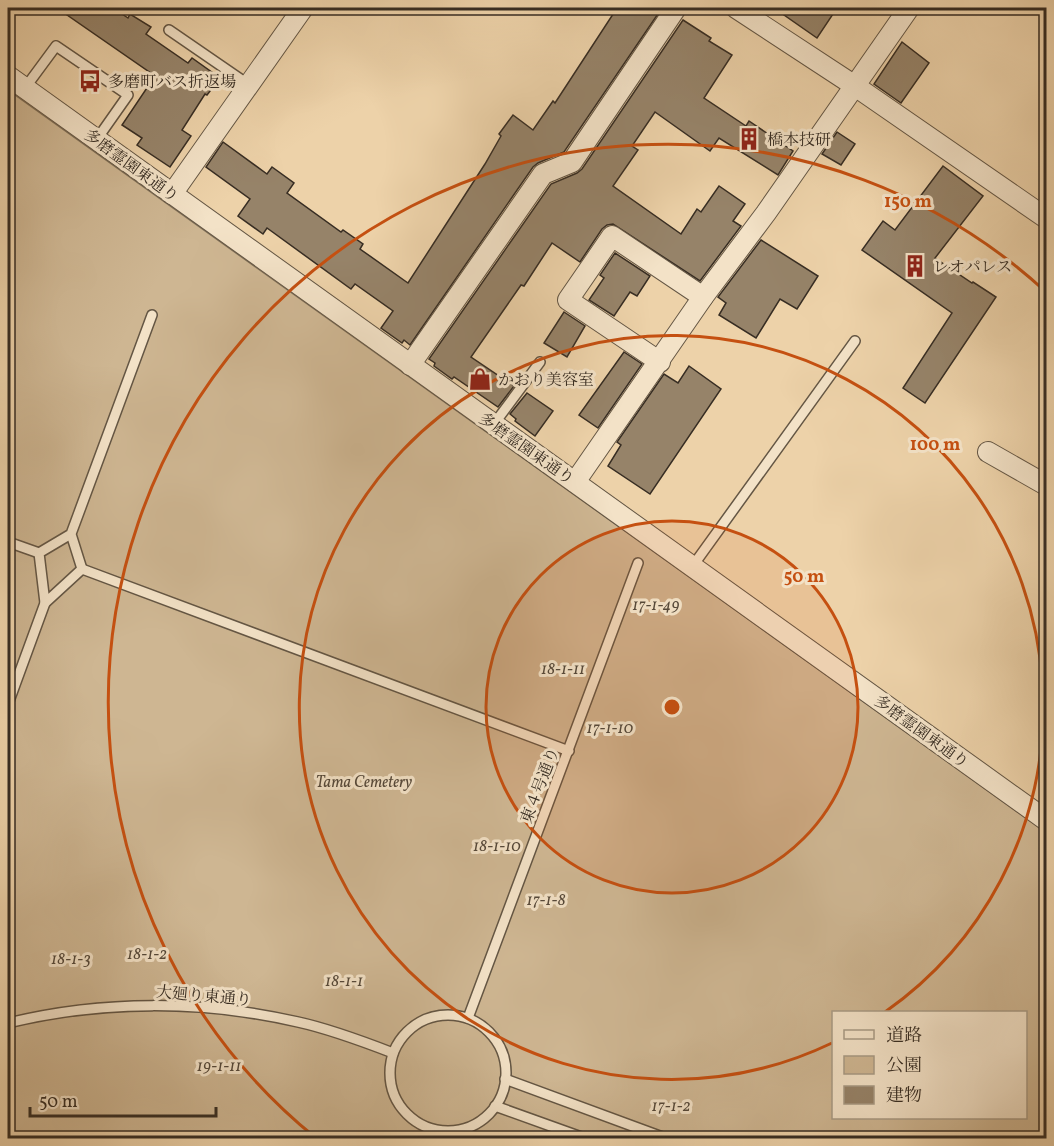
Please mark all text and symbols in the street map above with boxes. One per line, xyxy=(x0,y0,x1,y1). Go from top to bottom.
bus stop icon: 多磨町バス折返場 xyxy=(77,68,103,94)
place label: 多磨町バス折返場 xyxy=(108,72,236,94)
street label: 多磨霊園東通り xyxy=(79,125,183,208)
building icon: 橋本技研 xyxy=(736,126,762,152)
place label: 橋本技研 xyxy=(767,130,831,152)
text: 150 m xyxy=(884,190,932,215)
building icon: レオパレス xyxy=(902,253,928,279)
place label: レオパレス xyxy=(933,257,1012,279)
shop icon: かおり美容室 xyxy=(467,366,493,392)
place label: かおり美容室 xyxy=(498,370,594,392)
street label: 多磨霊園東通り xyxy=(474,409,578,491)
text: 100 m xyxy=(910,433,960,458)
text: 50 m xyxy=(784,565,824,590)
park label: 17-1-49 xyxy=(632,595,680,617)
park label: 18-1-11 xyxy=(541,659,585,681)
street label: 多磨霊園東通り xyxy=(869,691,973,774)
centre of rings xyxy=(662,697,682,717)
park label: 17-1-10 xyxy=(586,718,634,740)
street label: 東４号通り xyxy=(516,744,565,827)
park label: Tama Cemetery xyxy=(316,772,412,794)
park label: 18-1-10 xyxy=(473,836,521,858)
park label: 17-1-8 xyxy=(526,890,566,912)
park label: 18-1-2 xyxy=(127,944,167,966)
park label: 18-1-3 xyxy=(51,949,91,971)
park label: 18-1-1 xyxy=(325,971,363,993)
street label: 大廻り東通り xyxy=(155,982,253,1012)
legend xyxy=(832,1011,1027,1119)
text: 道路 xyxy=(886,1024,922,1049)
text: 公園 xyxy=(886,1054,922,1079)
park label: 19-1-11 xyxy=(197,1056,241,1078)
scale bar xyxy=(30,1080,216,1118)
text: 建物 xyxy=(886,1084,922,1109)
text: 50 m xyxy=(39,1090,78,1115)
park label: 17-1-2 xyxy=(652,1096,691,1118)

